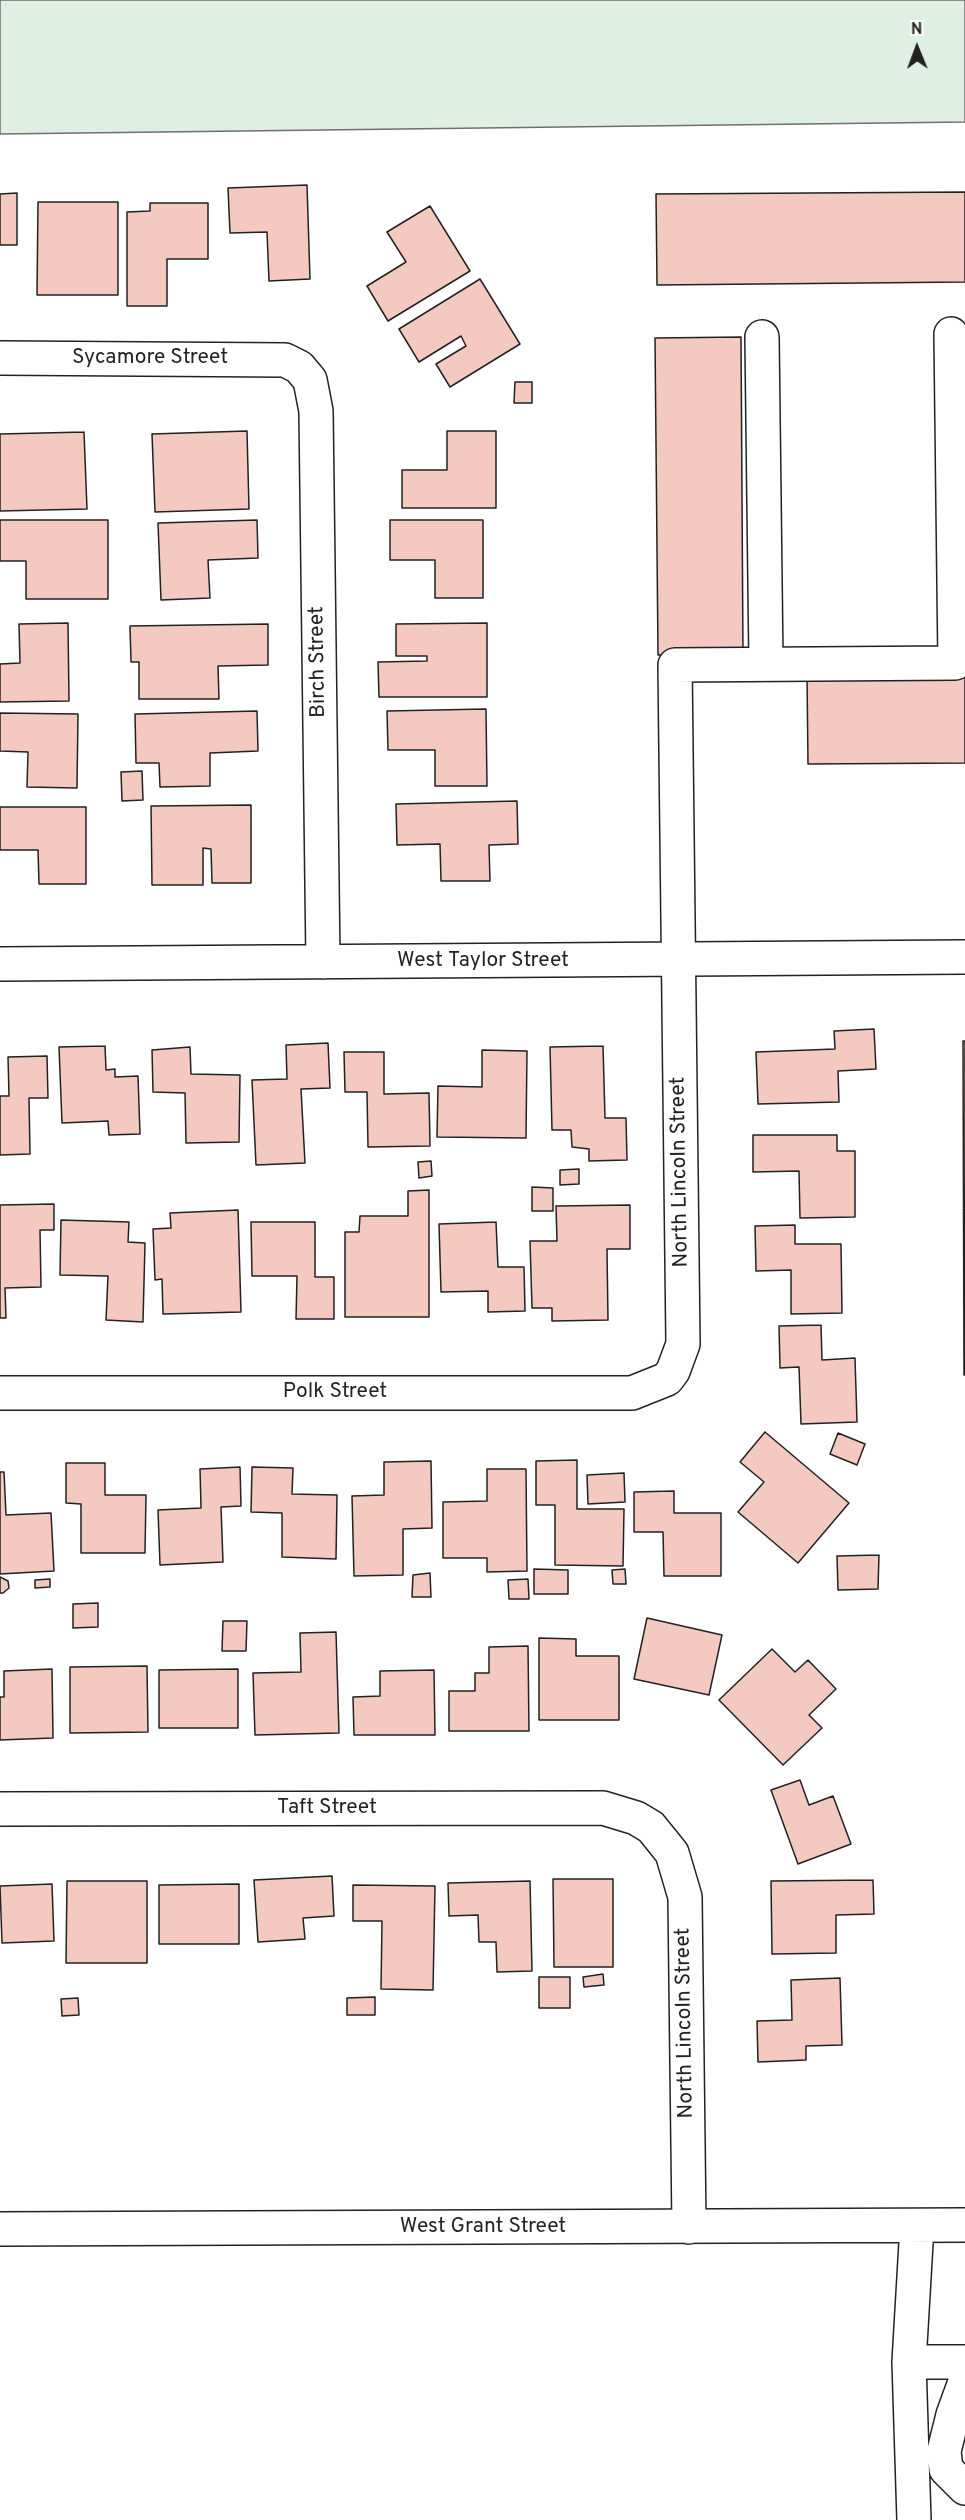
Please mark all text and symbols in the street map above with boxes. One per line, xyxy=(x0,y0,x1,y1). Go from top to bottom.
north arrow xyxy=(887,18,947,78)
text: N xyxy=(911,20,923,40)
street label: Sycamore Street xyxy=(72,346,228,372)
street label: Birch Street xyxy=(305,606,333,718)
street label: West Taylor Street xyxy=(397,949,569,975)
street label: North Lincoln Street xyxy=(667,1076,695,1268)
street label: Polk Street xyxy=(283,1380,387,1406)
street label: Taft Street xyxy=(277,1796,377,1822)
street label: North Lincoln Street xyxy=(672,1927,700,2119)
street label: West Grant Street xyxy=(400,2215,566,2241)

